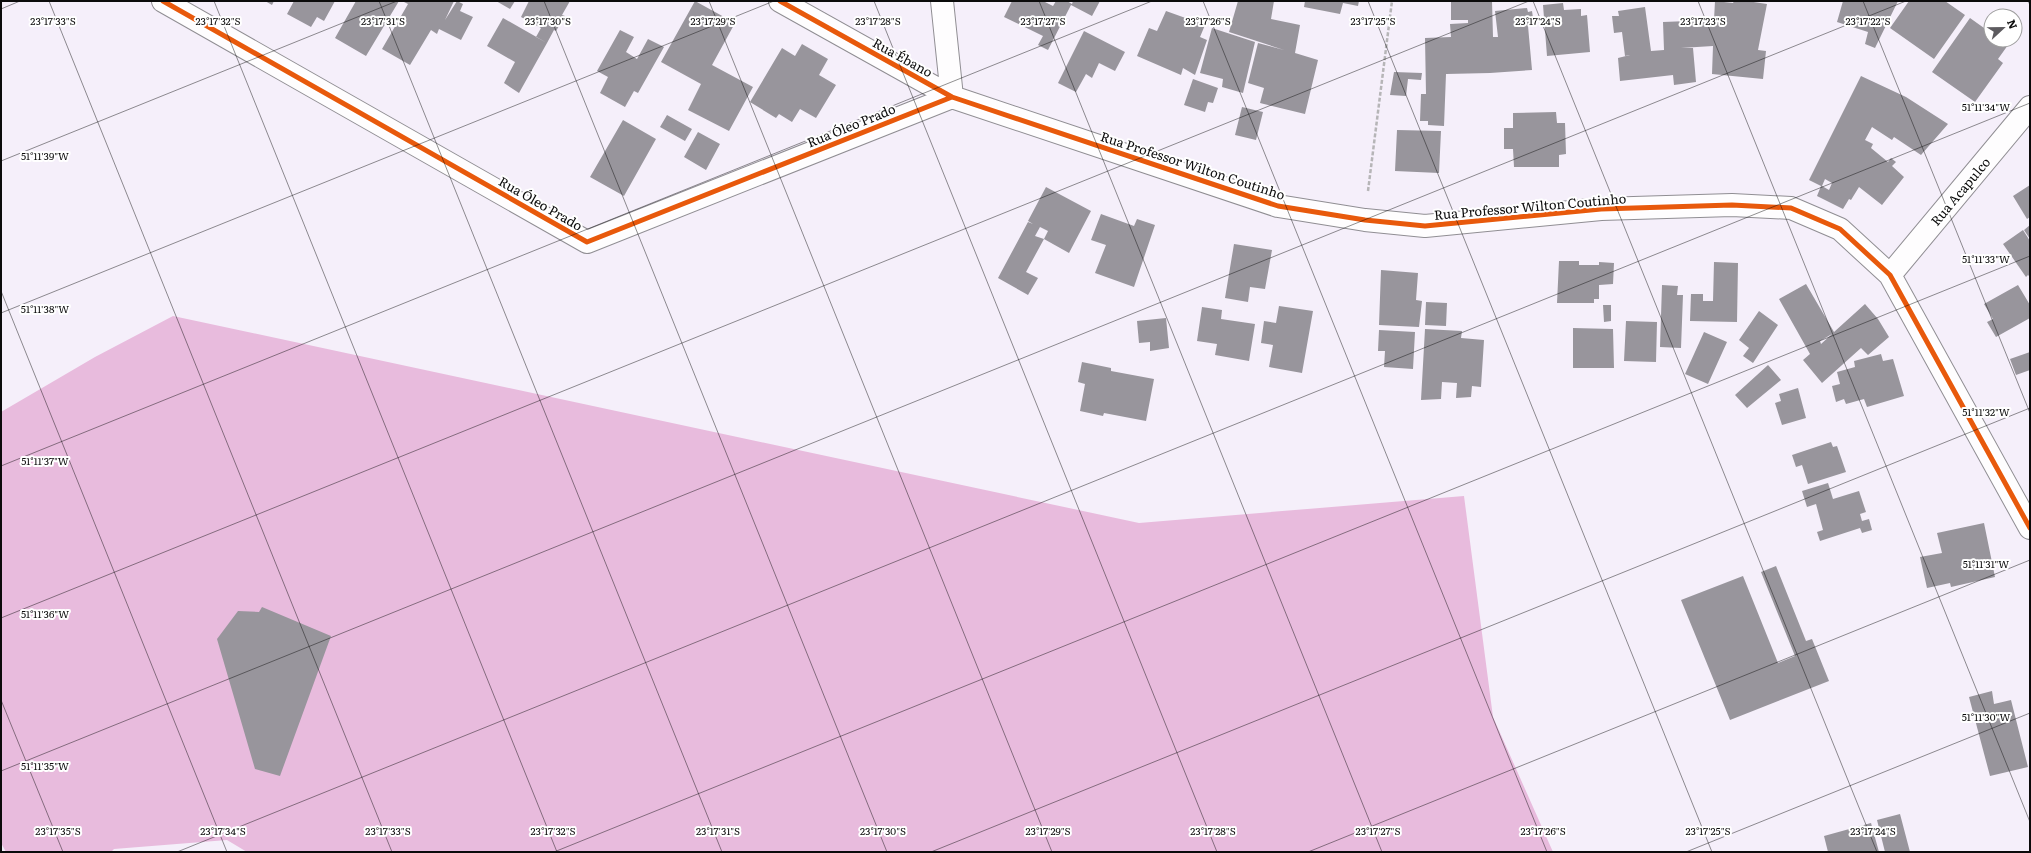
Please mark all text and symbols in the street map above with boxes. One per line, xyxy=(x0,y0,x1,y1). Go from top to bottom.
north arrow xyxy=(1983,8,2023,48)
text: 23°17'33"S xyxy=(30,13,76,28)
text: 23°17'32"S xyxy=(196,13,241,28)
text: 23°17'31"S xyxy=(361,13,405,28)
text: 23°17'30"S xyxy=(525,13,571,28)
text: 23°17'29"S xyxy=(690,13,736,28)
text: 23°17'28"S xyxy=(855,13,901,28)
text: 23°17'27"S xyxy=(1021,13,1065,28)
text: 23°17'26"S xyxy=(1185,13,1231,28)
text: 23°17'25"S xyxy=(1351,13,1395,28)
text: 23°17'24"S xyxy=(1515,13,1561,28)
text: 23°17'23"S xyxy=(1680,13,1726,28)
text: 23°17'22"S xyxy=(1846,13,1890,28)
text: N xyxy=(2004,17,2022,31)
street label: Rua Ébano xyxy=(870,33,937,81)
street label: Rua Óleo Prado xyxy=(804,98,898,151)
text: 51°11'34"W xyxy=(1962,99,2010,114)
street label: Rua Professor Wilton Coutinho xyxy=(1098,126,1288,204)
text: 51°11'39"W xyxy=(21,148,69,163)
street label: Rua Acapulco xyxy=(1926,152,1995,229)
street label: Rua Óleo Prado xyxy=(496,171,587,235)
street label: Rua Professor Wilton Coutinho xyxy=(1433,188,1627,224)
text: 51°11'33"W xyxy=(1962,251,2010,266)
text: 51°11'38"W xyxy=(21,301,69,316)
text: 51°11'32"W xyxy=(1962,404,2010,419)
text: 51°11'37"W xyxy=(21,453,69,468)
text: 51°11'31"W xyxy=(1963,556,2009,571)
text: 51°11'36"W xyxy=(21,606,69,621)
text: 51°11'30"W xyxy=(1962,709,2010,724)
text: 51°11'35"W xyxy=(21,758,69,773)
text: 23°17'35"S xyxy=(35,823,81,838)
text: 23°17'34"S xyxy=(200,823,246,838)
text: 23°17'33"S xyxy=(365,823,411,838)
text: 23°17'32"S xyxy=(531,823,576,838)
text: 23°17'31"S xyxy=(696,823,740,838)
text: 23°17'30"S xyxy=(860,823,906,838)
text: 23°17'29"S xyxy=(1025,823,1071,838)
text: 23°17'28"S xyxy=(1190,823,1236,838)
text: 23°17'27"S xyxy=(1356,823,1400,838)
text: 23°17'26"S xyxy=(1520,823,1566,838)
text: 23°17'25"S xyxy=(1686,823,1730,838)
text: 23°17'24"S xyxy=(1850,823,1896,838)

